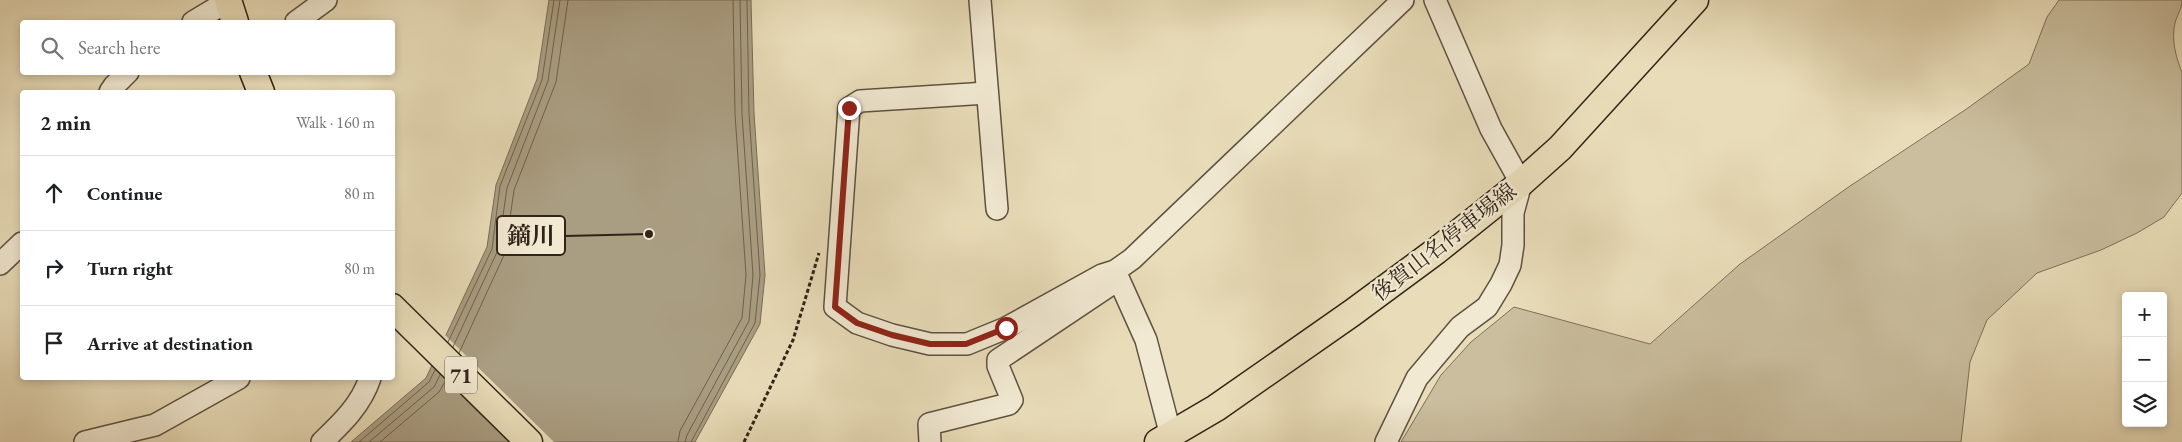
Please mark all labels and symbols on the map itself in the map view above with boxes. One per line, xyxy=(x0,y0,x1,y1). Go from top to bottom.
route end xyxy=(838,97,861,120)
street label: 後賀山名停車場線 xyxy=(1366,176,1522,308)
callout: 鏑川 xyxy=(497,216,565,255)
text: 鏑川 xyxy=(507,220,555,251)
route start xyxy=(995,317,1018,340)
road number: 71 xyxy=(445,356,477,394)

